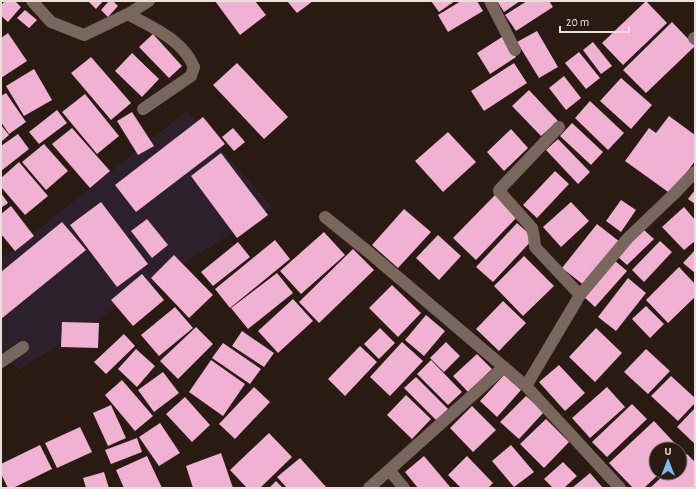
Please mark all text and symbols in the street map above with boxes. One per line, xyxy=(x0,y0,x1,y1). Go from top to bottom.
scale bar xyxy=(560,8,629,34)
text: 20 m xyxy=(566,16,589,28)
north arrow xyxy=(648,441,688,481)
text: U xyxy=(664,446,672,457)

